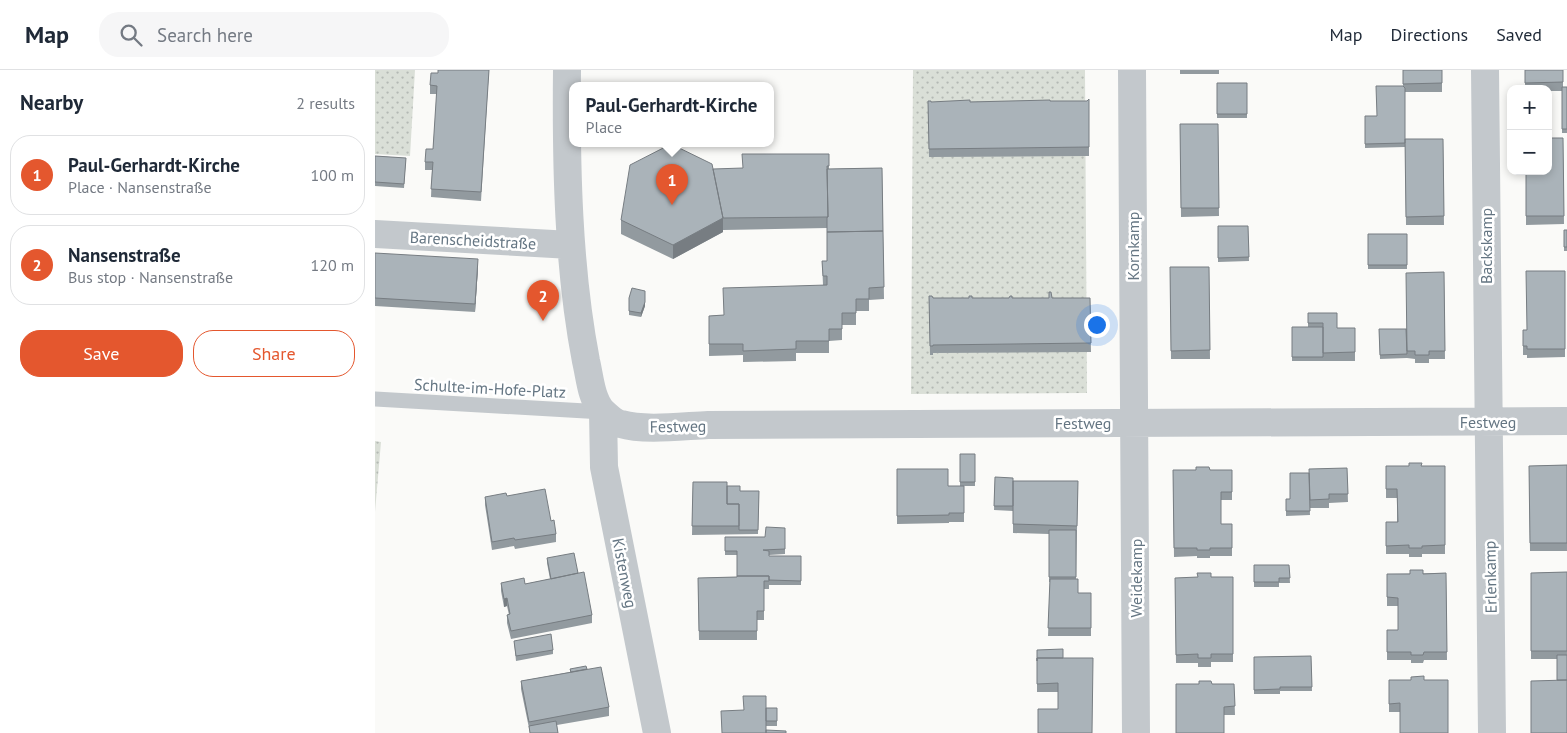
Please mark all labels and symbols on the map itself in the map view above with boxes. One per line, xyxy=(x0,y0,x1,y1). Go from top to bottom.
pin: 1 xyxy=(656,164,688,205)
street label: Backskamp xyxy=(1476,208,1496,284)
street label: Kornkamp xyxy=(1123,211,1143,281)
street label: Barenscheidstraße xyxy=(409,227,537,253)
pin: 2 xyxy=(527,280,559,321)
your location xyxy=(1084,312,1110,338)
street label: Schulte-im-Hofe-Platz xyxy=(414,374,566,402)
street label: Festweg xyxy=(1460,412,1516,432)
street label: Festweg xyxy=(1055,413,1111,433)
street label: Festweg xyxy=(649,416,707,436)
street label: Kistenweg xyxy=(608,536,642,610)
street label: Weidekamp xyxy=(1126,539,1146,617)
street label: Erlenkamp xyxy=(1479,540,1501,614)

